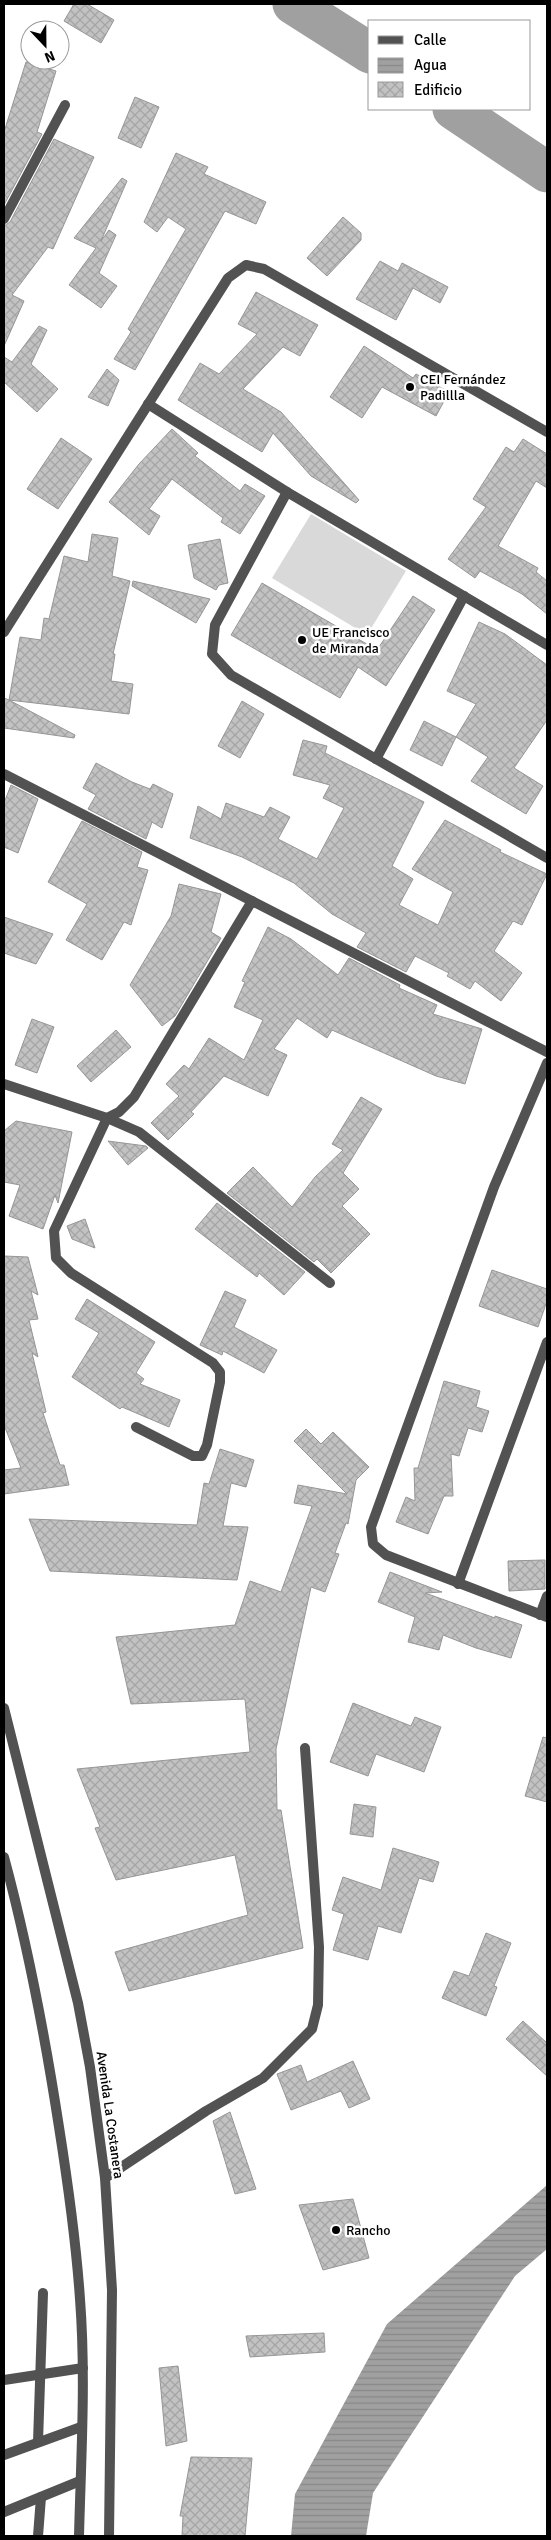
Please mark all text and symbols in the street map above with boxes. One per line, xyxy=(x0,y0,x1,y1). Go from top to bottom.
north arrow xyxy=(20,20,70,70)
legend xyxy=(368,20,531,110)
text: Calle xyxy=(414,31,447,49)
text: N xyxy=(42,47,57,66)
text: Agua xyxy=(414,56,447,74)
text: Edificio xyxy=(414,81,462,99)
place label: CEI Fernández Padillla xyxy=(420,371,506,404)
marker: CEI Fernández Padillla xyxy=(404,381,416,393)
place label: UE Francisco de Miranda xyxy=(312,624,390,657)
marker: UE Francisco de Miranda xyxy=(296,634,308,646)
street label: Avenida La Costanera xyxy=(93,2050,127,2180)
place label: Rancho xyxy=(346,2222,391,2239)
marker: Rancho xyxy=(330,2224,342,2236)

